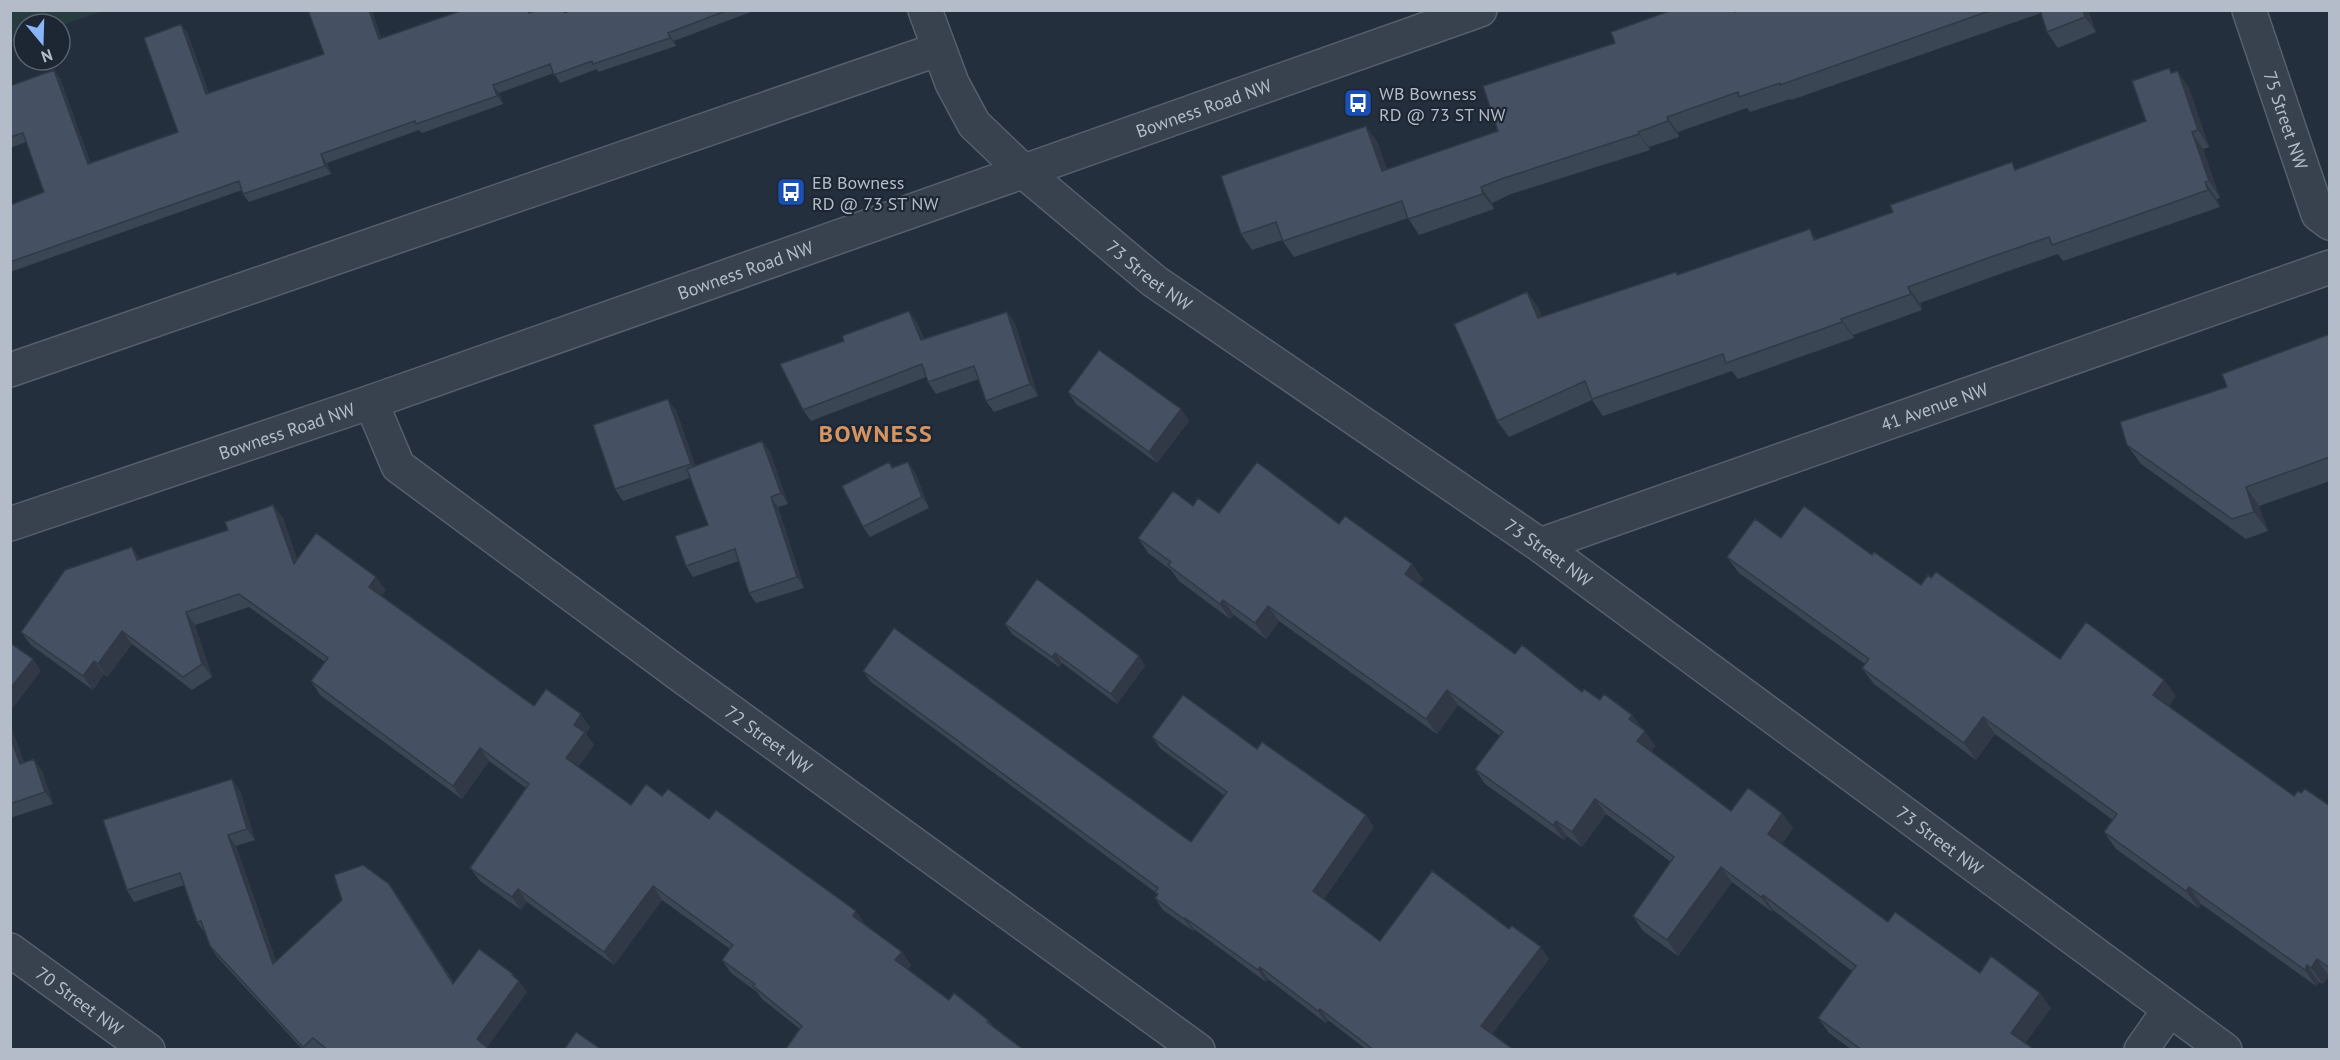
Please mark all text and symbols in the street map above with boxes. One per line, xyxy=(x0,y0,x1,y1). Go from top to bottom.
north arrow xyxy=(12,12,72,72)
text: N xyxy=(39,45,55,67)
street label: 75 Street NW xyxy=(2259,68,2313,172)
street label: Bowness Road NW xyxy=(1133,73,1274,142)
place label: WB Bowness RD @ 73 ST NW xyxy=(1379,82,1505,126)
bus stop icon: WB Bowness RD @ 73 ST NW xyxy=(1342,87,1374,119)
place label: EB Bowness RD @ 73 ST NW xyxy=(812,171,938,215)
bus stop icon: EB Bowness RD @ 73 ST NW xyxy=(775,176,807,208)
street label: Bowness Road NW xyxy=(674,235,816,304)
street label: 73 Street NW xyxy=(1102,235,1197,315)
street label: 41 Avenue NW xyxy=(1878,377,1991,436)
street label: Bowness Road NW xyxy=(216,397,358,464)
district label: BOWNESS xyxy=(819,418,933,449)
street label: 73 Street NW xyxy=(1500,513,1597,591)
street label: 72 Street NW xyxy=(721,700,817,778)
street label: 73 Street NW xyxy=(1892,800,1988,880)
street label: 70 Street NW xyxy=(31,961,128,1040)

